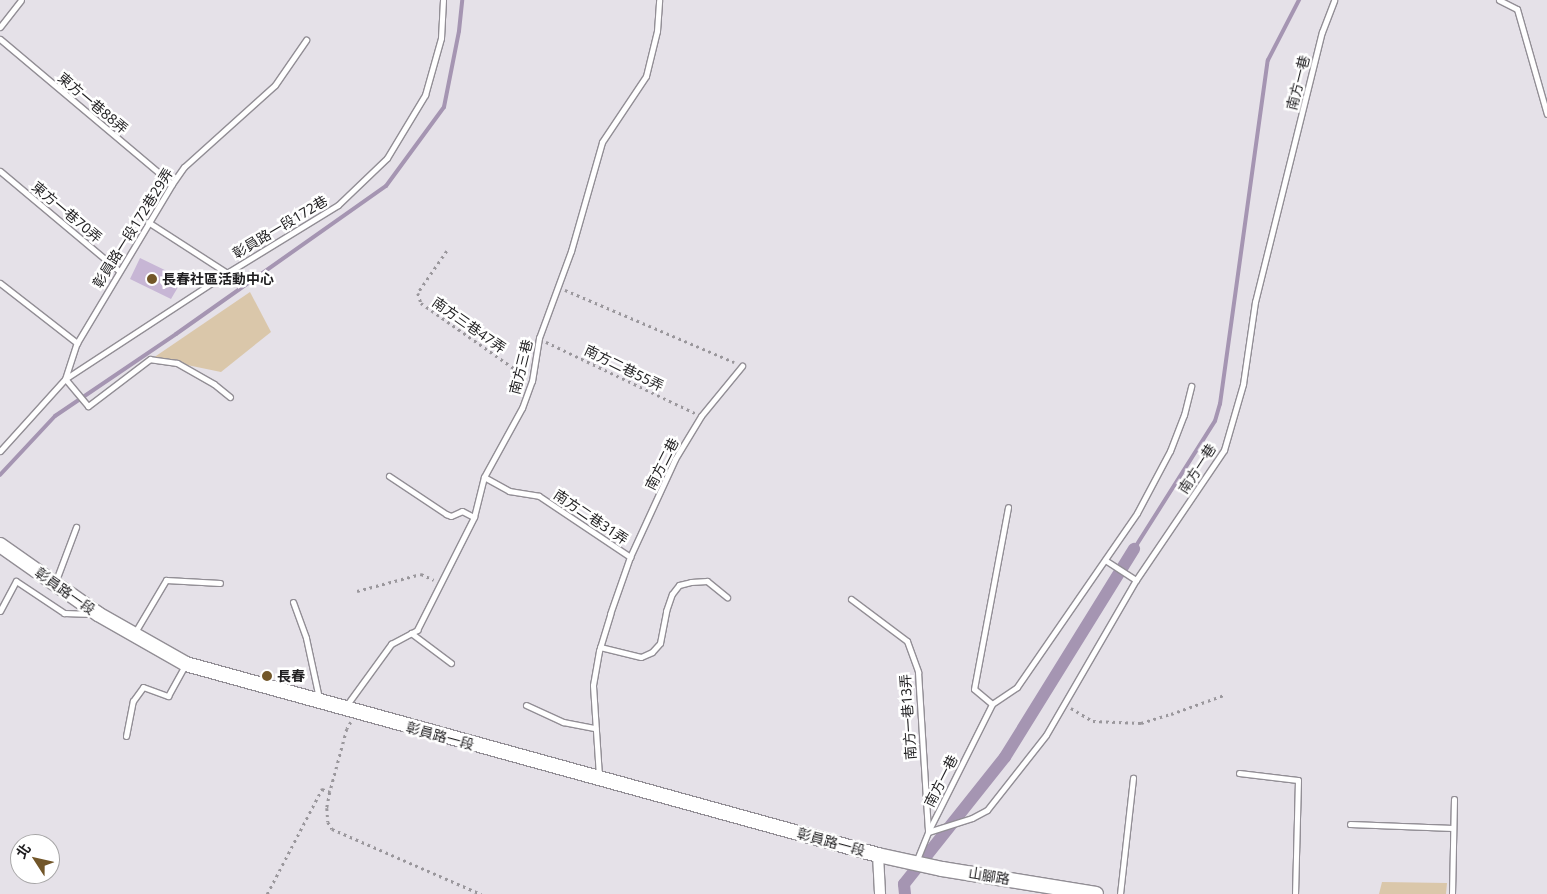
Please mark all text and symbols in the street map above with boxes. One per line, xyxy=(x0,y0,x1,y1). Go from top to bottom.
street label: 南方一巷 xyxy=(1283,54,1313,112)
street label: 東方一巷88弄 xyxy=(55,69,131,137)
street label: 彰員路一段172巷29弄 xyxy=(89,165,177,291)
street label: 東方一巷70弄 xyxy=(29,178,105,246)
street label: 彰員路一段172巷 xyxy=(229,192,331,262)
place label: 長春社區活動中心 xyxy=(162,271,274,287)
marker: 長春社區活動中心 xyxy=(146,273,158,285)
street label: 南方三巷47弄 xyxy=(429,293,509,357)
street label: 南方三巷 xyxy=(506,338,536,396)
street label: 南方二巷55弄 xyxy=(582,342,666,394)
street label: 南方二巷 xyxy=(642,435,682,493)
street label: 南方一巷 xyxy=(1175,441,1219,497)
street label: 南方二巷31弄 xyxy=(551,486,631,548)
street label: 彰員路一段 xyxy=(32,564,98,618)
place label: 長春 xyxy=(277,668,305,684)
marker: 長春 xyxy=(261,670,273,682)
street label: 南方一巷13弄 xyxy=(897,674,919,760)
street label: 彰員路一段 xyxy=(404,719,476,753)
street label: 南方一巷 xyxy=(921,752,961,810)
street label: 彰員路一段 xyxy=(795,825,867,859)
north arrow xyxy=(10,834,60,884)
text: 北 xyxy=(11,840,35,862)
street label: 山腳路 xyxy=(967,864,1011,888)

